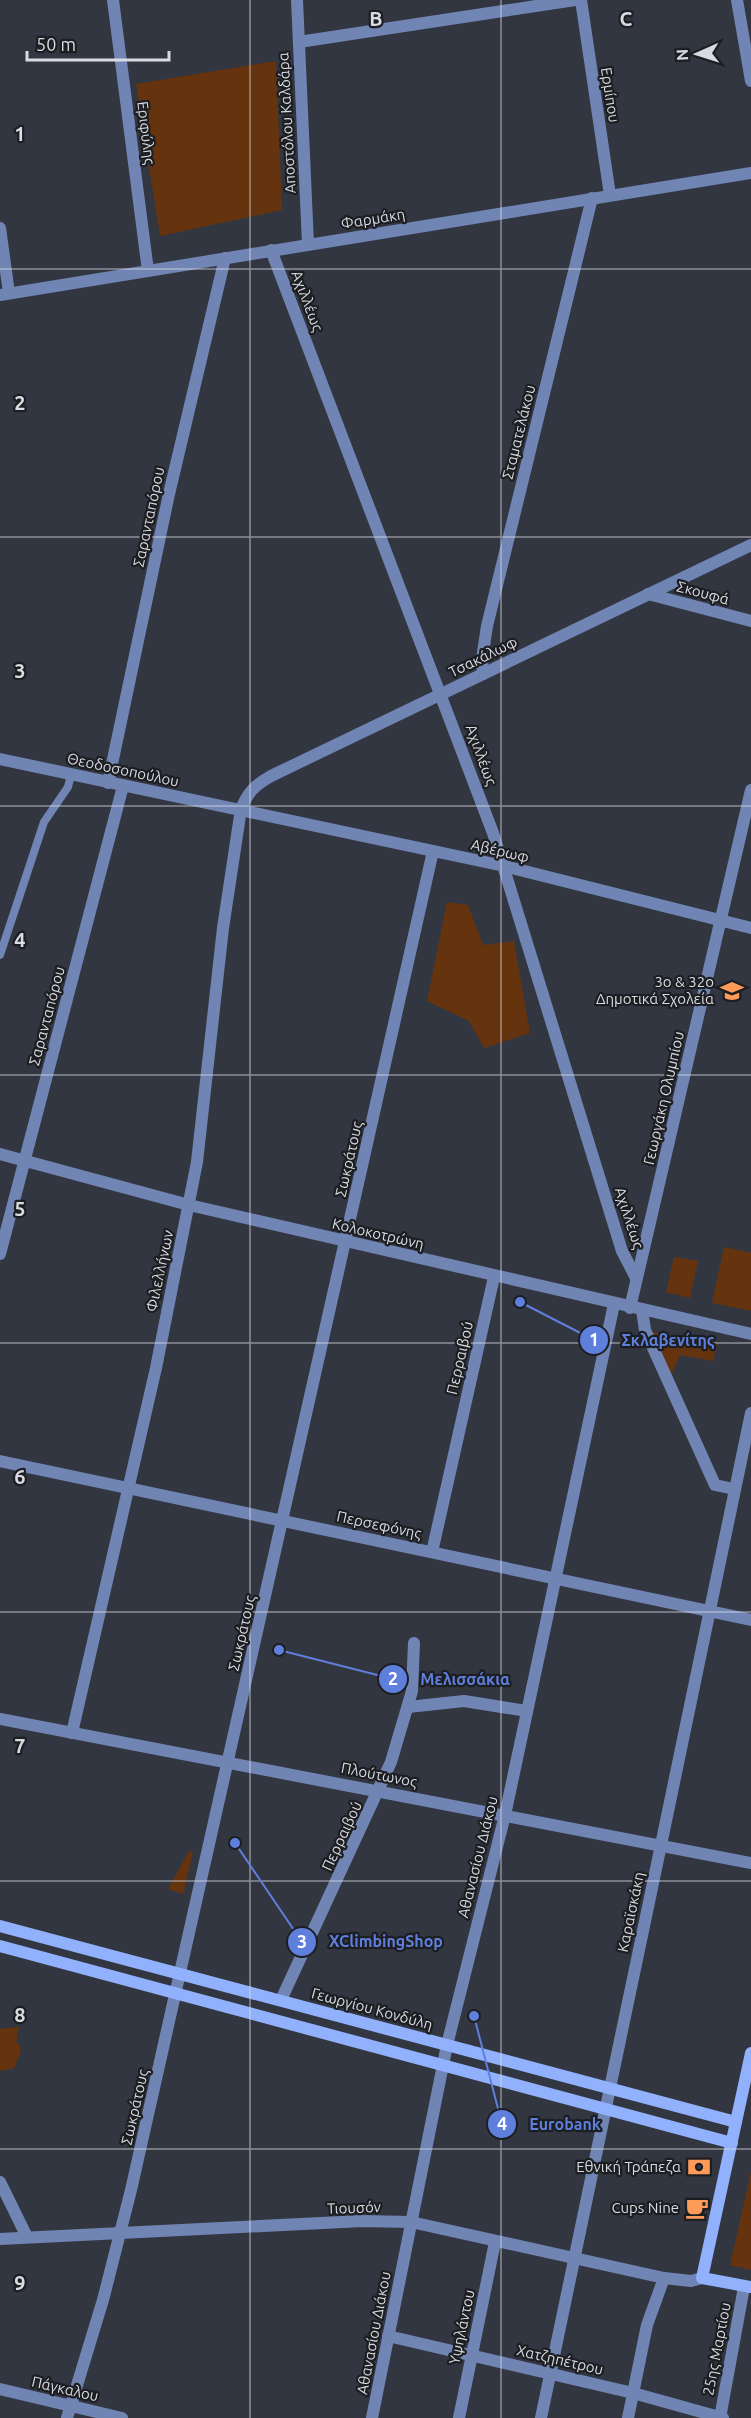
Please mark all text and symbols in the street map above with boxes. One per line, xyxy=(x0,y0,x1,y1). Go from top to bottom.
text: B xyxy=(369,7,383,30)
text: C xyxy=(620,7,633,30)
scale bar xyxy=(27,24,170,62)
north arrow xyxy=(667,24,727,84)
text: 50 m xyxy=(36,34,76,54)
text: N xyxy=(673,48,691,61)
street label: Αποστόλου Καλδάρα xyxy=(274,52,299,194)
street label: Ερμίπου xyxy=(598,66,623,124)
street label: Εριφύλης xyxy=(134,100,159,166)
text: 1 xyxy=(14,122,26,145)
street label: Φαρμάκη xyxy=(340,205,406,232)
street label: Αχιλλέως xyxy=(288,268,327,334)
street label: Σταματελάκου xyxy=(499,383,538,481)
text: 2 xyxy=(14,391,26,414)
street label: Σαρανταπόρου xyxy=(130,465,167,568)
street label: Σκουφά xyxy=(675,577,731,608)
street label: Τσακάλωφ xyxy=(446,633,520,680)
text: 3 xyxy=(14,659,26,682)
street label: Αχιλλέως xyxy=(463,722,500,788)
street label: Θεοδοσοπούλου xyxy=(66,749,181,790)
street label: Αβέρωφ xyxy=(469,836,531,865)
text: 4 xyxy=(14,928,26,951)
street label: Σαρανταπόρου xyxy=(25,964,68,1067)
place label: 3ο & 32ο Δημοτικά Σχολεία xyxy=(596,973,714,1007)
school or university icon: 3ο & 32ο Δημοτικά Σχολεία xyxy=(719,978,745,1004)
street label: Γεωργάκη Ολυμπίου xyxy=(640,1029,687,1166)
street label: Σωκράτους xyxy=(332,1119,366,1198)
street label: Αχιλλέως xyxy=(612,1185,647,1251)
text: 5 xyxy=(14,1197,26,1220)
street label: Κολοκοτρώνη xyxy=(330,1215,426,1252)
street label: Φιλελλήνων xyxy=(143,1229,176,1313)
street label: Περραιβού xyxy=(443,1319,476,1396)
callout: Σκλαβενίτης xyxy=(579,1323,726,1357)
text: 1 xyxy=(589,1329,599,1349)
text: Σκλαβενίτης xyxy=(621,1331,715,1350)
text: 6 xyxy=(14,1465,26,1488)
street label: Περσεφόνης xyxy=(335,1507,423,1542)
street label: Σωκράτους xyxy=(225,1593,259,1672)
callout: Μελισσάκια xyxy=(378,1662,522,1696)
text: 2 xyxy=(388,1668,398,1688)
text: Μελισσάκια xyxy=(420,1670,510,1688)
text: 7 xyxy=(14,1734,26,1757)
street label: Πλούτωνος xyxy=(340,1759,419,1790)
street label: Αθανασίου Διάκου xyxy=(454,1794,501,1919)
street label: Περραιβού xyxy=(318,1798,365,1873)
street label: Καραϊσκάκη xyxy=(614,1870,647,1954)
callout: XClimbingShop xyxy=(287,1925,454,1959)
text: 3 xyxy=(297,1931,307,1951)
text: XClimbingShop xyxy=(329,1932,443,1950)
street label: Γεωργίου Κονδύλη xyxy=(310,1984,435,2033)
text: 8 xyxy=(14,2003,26,2026)
street label: Σωκράτους xyxy=(118,2067,152,2146)
callout: Eurobank xyxy=(487,2107,613,2141)
text: 4 xyxy=(497,2113,507,2133)
text: Eurobank xyxy=(529,2115,601,2133)
bank icon: Εθνική Τράπεζα xyxy=(686,2154,712,2180)
place label: Εθνική Τράπεζα xyxy=(576,2158,681,2175)
cafe icon: Cups Nine xyxy=(684,2195,710,2221)
street label: Τιουσόν xyxy=(327,2198,381,2217)
place label: Cups Nine xyxy=(611,2199,679,2216)
street label: Αθανασίου Διάκου xyxy=(353,2270,394,2396)
text: 9 xyxy=(14,2271,26,2294)
street label: Υψηλάντου xyxy=(445,2288,478,2366)
street label: 25ης Μαρτίου xyxy=(699,2301,734,2397)
street label: Χατζηπέτρου xyxy=(515,2341,605,2378)
street label: Πάγκαλου xyxy=(30,2373,100,2404)

